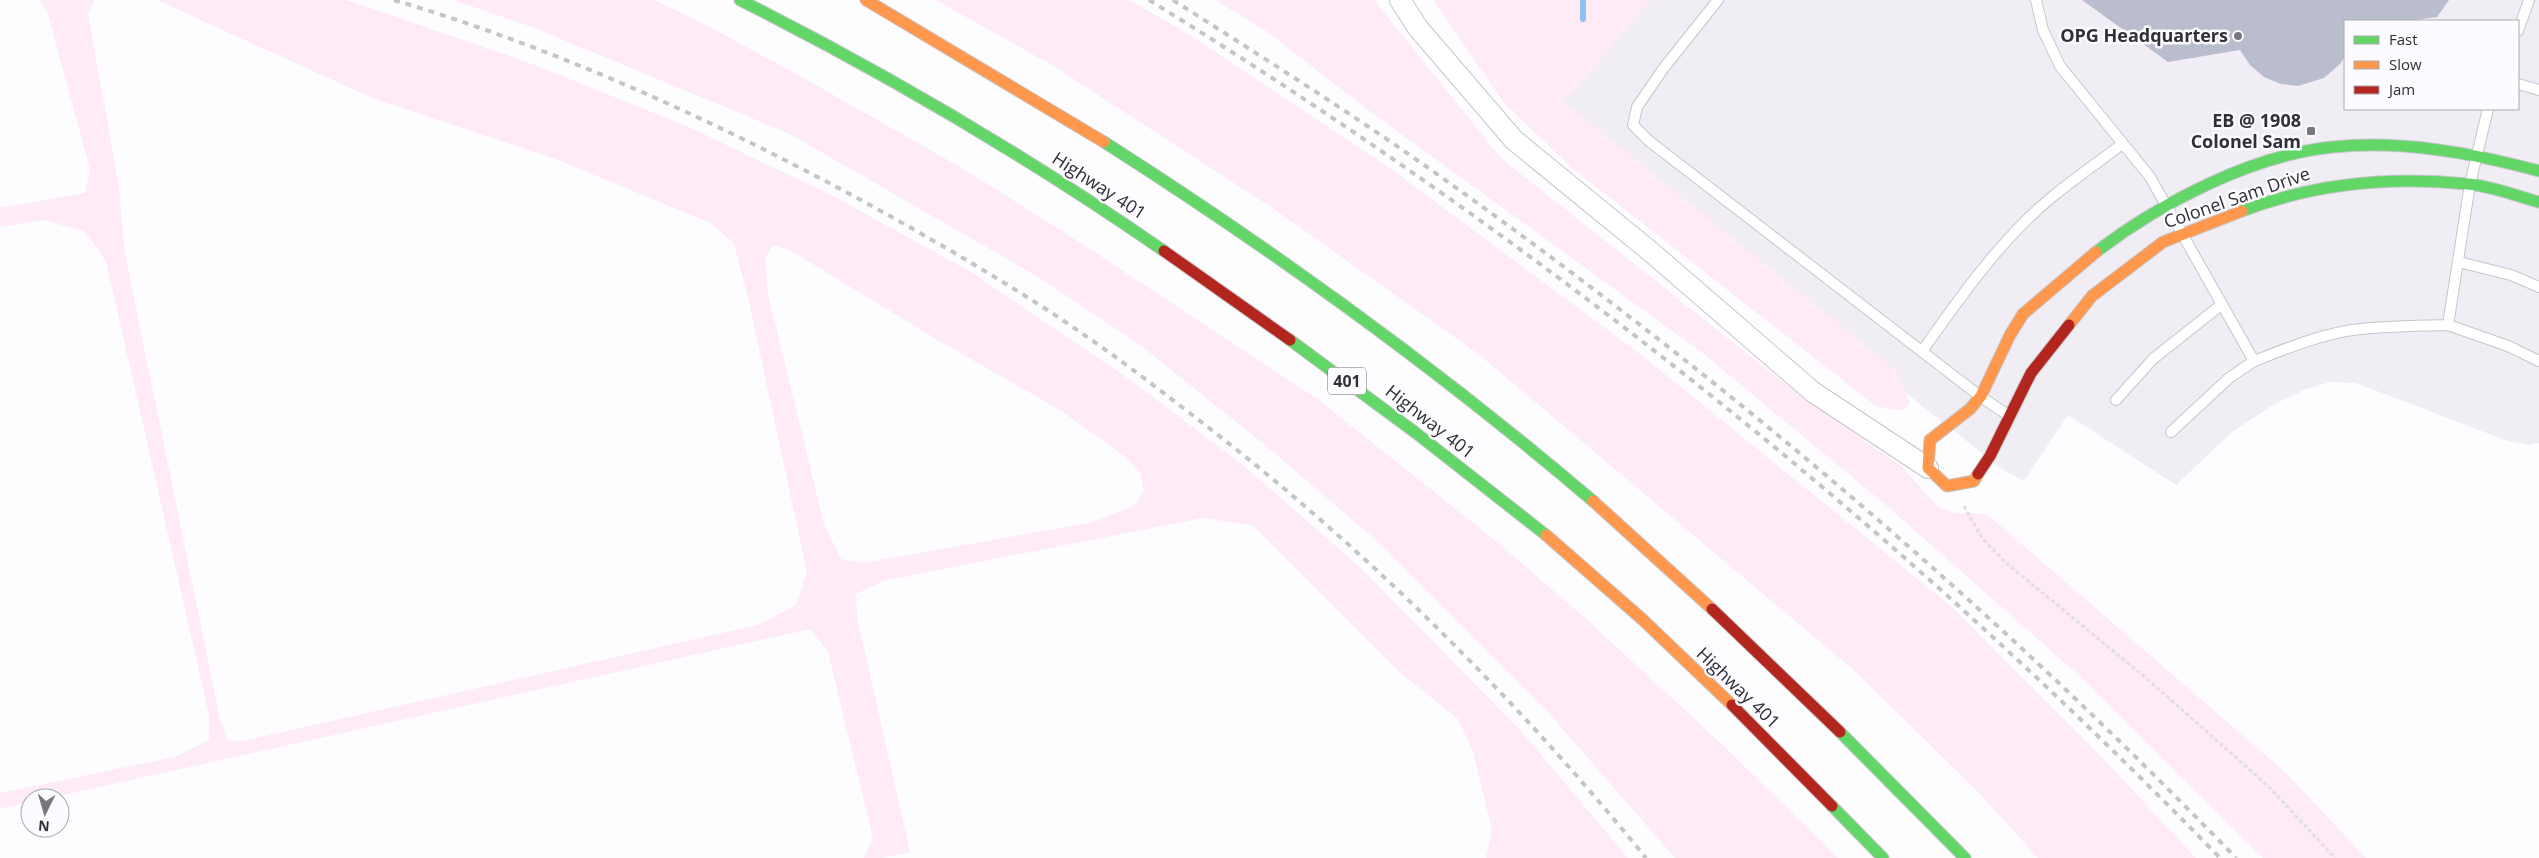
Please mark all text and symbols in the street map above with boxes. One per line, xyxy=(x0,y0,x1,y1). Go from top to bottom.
legend xyxy=(2344,20,2519,110)
place label: OPG Headquarters xyxy=(2060,23,2228,47)
text: Fast xyxy=(2389,29,2418,49)
marker: OPG Headquarters xyxy=(2232,30,2244,42)
text: Slow xyxy=(2389,54,2422,74)
text: Jam xyxy=(2387,79,2415,99)
place label: EB @ 1908 Colonel Sam xyxy=(2191,108,2301,153)
marker: EB @ 1908 Colonel Sam xyxy=(2305,125,2317,137)
street label: Highway 401 xyxy=(1048,146,1151,224)
street label: Colonel Sam Drive xyxy=(2160,161,2313,233)
road number: 401 xyxy=(1328,368,1366,394)
street label: Highway 401 xyxy=(1381,379,1480,464)
street label: Highway 401 xyxy=(1692,641,1786,733)
north arrow xyxy=(20,788,70,838)
text: N xyxy=(37,816,50,836)

